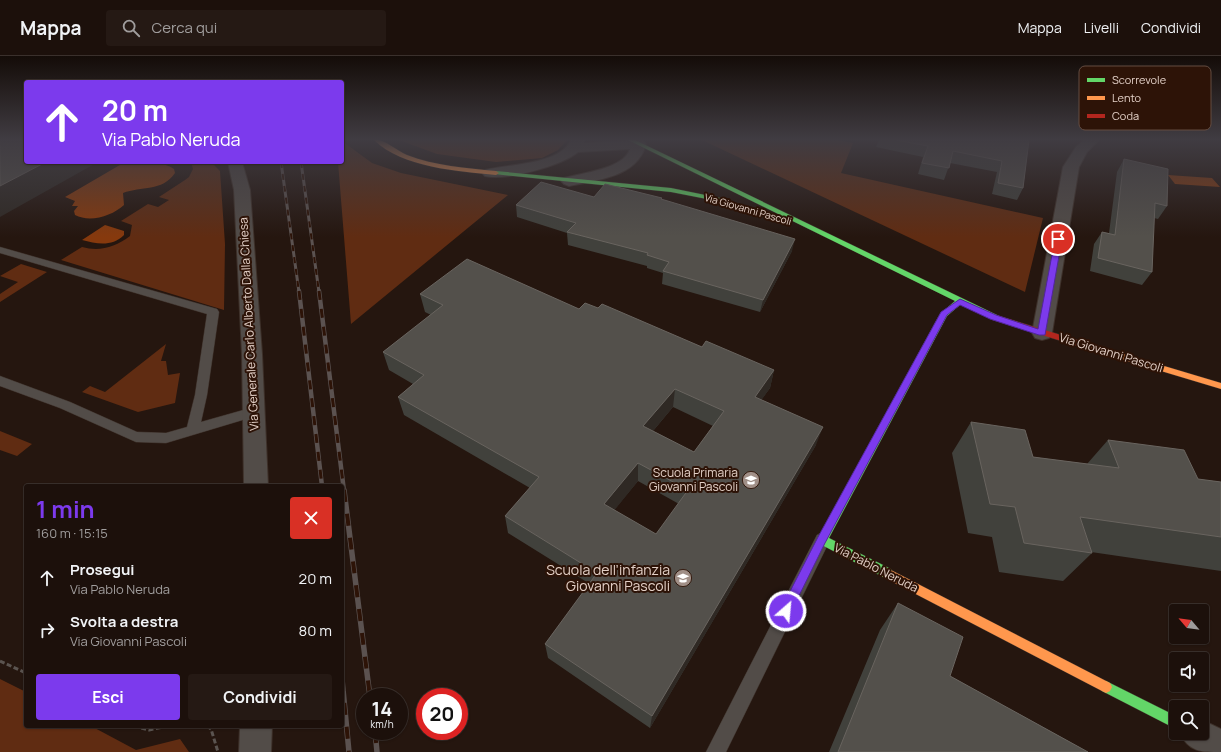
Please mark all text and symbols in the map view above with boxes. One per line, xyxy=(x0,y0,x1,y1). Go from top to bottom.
search box xyxy=(106,10,386,46)
text: Mappa xyxy=(20,15,82,41)
icon: search xyxy=(120,17,142,39)
text: Cerca qui xyxy=(152,17,217,38)
text: Mappa xyxy=(1018,18,1062,37)
text: Livelli xyxy=(1084,18,1119,37)
text: Condividi xyxy=(1141,18,1201,37)
legend xyxy=(1079,66,1211,130)
text: Scorrevole xyxy=(1112,72,1167,87)
text: Lento xyxy=(1112,90,1142,105)
text: 20 m xyxy=(102,91,168,129)
icon: ahead xyxy=(36,96,88,148)
text: Coda xyxy=(1112,108,1139,123)
text: Via Pablo Neruda xyxy=(102,127,241,151)
street label: Via Giovanni Pascoli xyxy=(703,190,793,228)
street label: Via Generale Carlo Alberto Dalla Chiesa xyxy=(234,217,263,431)
pin xyxy=(1041,222,1075,256)
icon: arrive xyxy=(1047,228,1069,250)
street label: Via Giovanni Pascoli xyxy=(1057,329,1165,376)
place label: Scuola Primaria Giovanni Pascoli xyxy=(649,464,738,495)
school or university icon: Scuola Primaria Giovanni Pascoli xyxy=(741,470,761,490)
text: 1 min xyxy=(36,492,95,525)
button: close xyxy=(290,497,332,539)
text: 160 m · 15:15 xyxy=(36,524,108,542)
street label: Via Pablo Neruda xyxy=(831,539,921,596)
text: Prosegui xyxy=(70,559,134,580)
place label: Scuola dell’infanzia Giovanni Pascoli xyxy=(546,560,670,595)
icon: ahead xyxy=(36,567,58,589)
text: 20 m xyxy=(299,568,332,589)
school or university icon: Scuola dell’infanzia Giovanni Pascoli xyxy=(673,568,693,588)
text: Via Pablo Neruda xyxy=(70,580,170,598)
position arrow xyxy=(765,590,807,632)
north arrow xyxy=(1169,604,1209,644)
map controls xyxy=(1169,604,1209,740)
text: Svolta a destra xyxy=(70,611,178,632)
icon: right xyxy=(36,619,58,641)
text: 80 m xyxy=(298,620,332,641)
text: Via Giovanni Pascoli xyxy=(70,632,187,650)
button: sound xyxy=(1169,652,1209,692)
button: Esci xyxy=(36,674,180,720)
button: Condividi xyxy=(188,674,332,720)
speed limit sign: 20 xyxy=(416,688,468,740)
text: 14 xyxy=(372,695,392,722)
button: search xyxy=(1169,700,1209,740)
text: km/h xyxy=(370,717,394,731)

